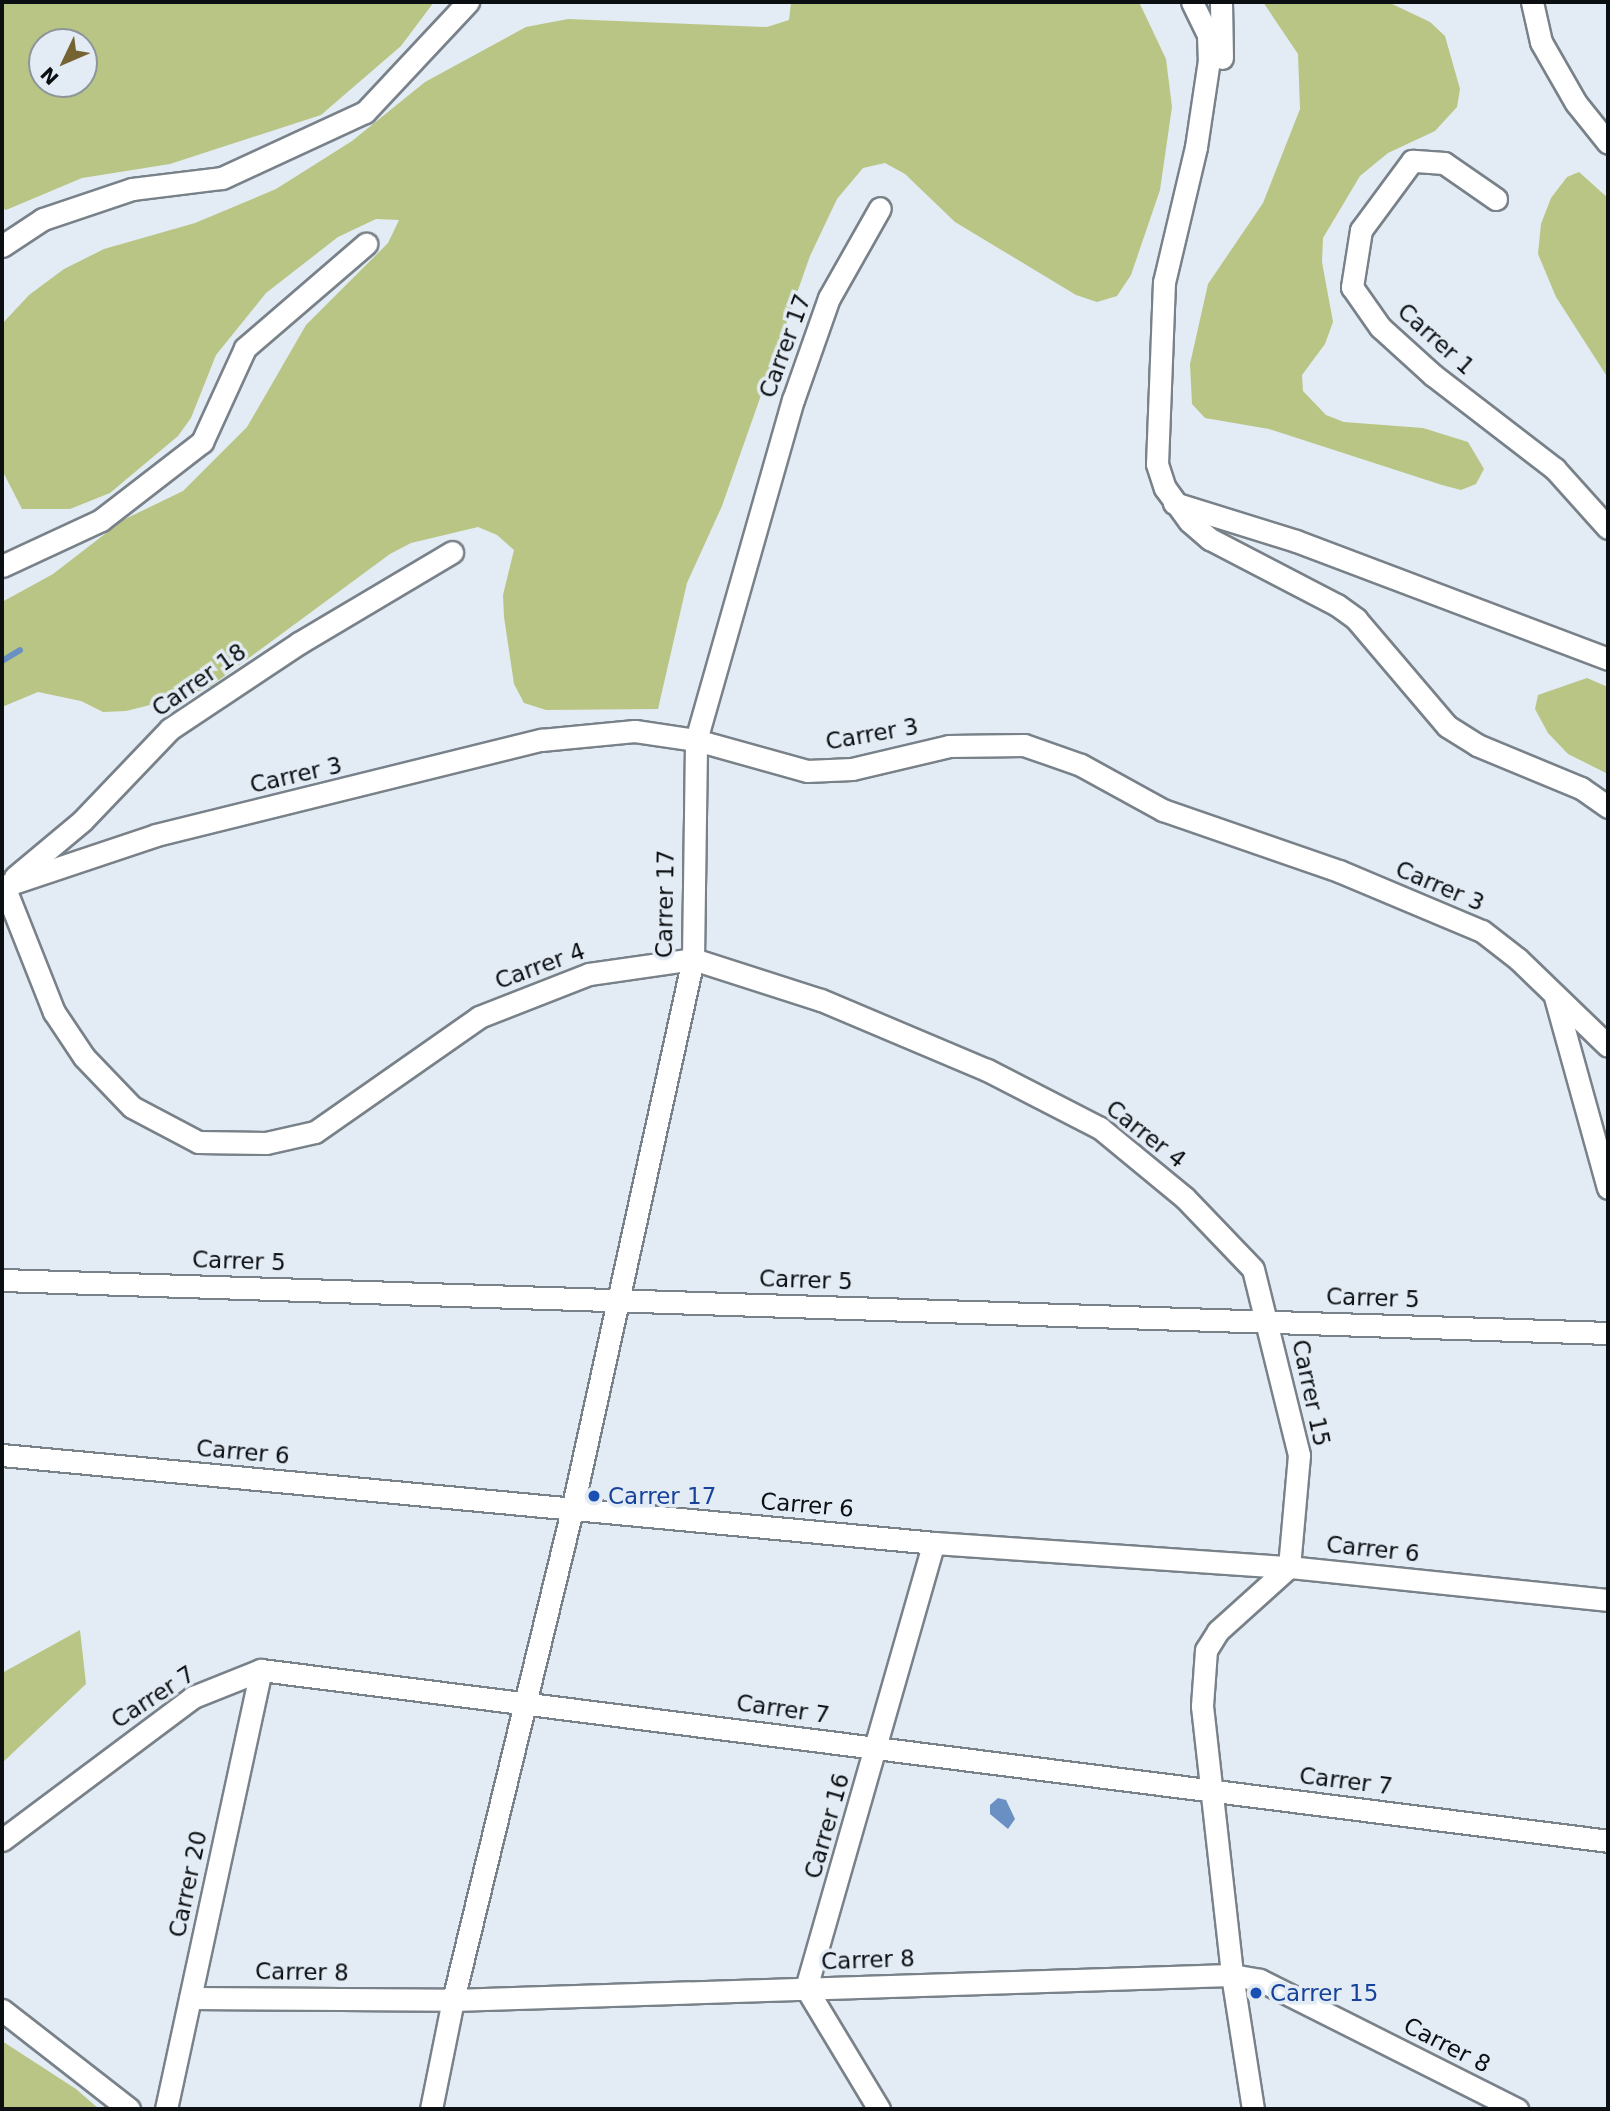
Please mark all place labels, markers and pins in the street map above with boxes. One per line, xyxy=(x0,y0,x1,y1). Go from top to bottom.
place label: Carrer 17 xyxy=(608,1482,716,1510)
marker: Carrer 17 xyxy=(586,1488,602,1504)
place label: Carrer 15 xyxy=(1270,1979,1378,2007)
marker: Carrer 15 xyxy=(1248,1985,1264,2001)

